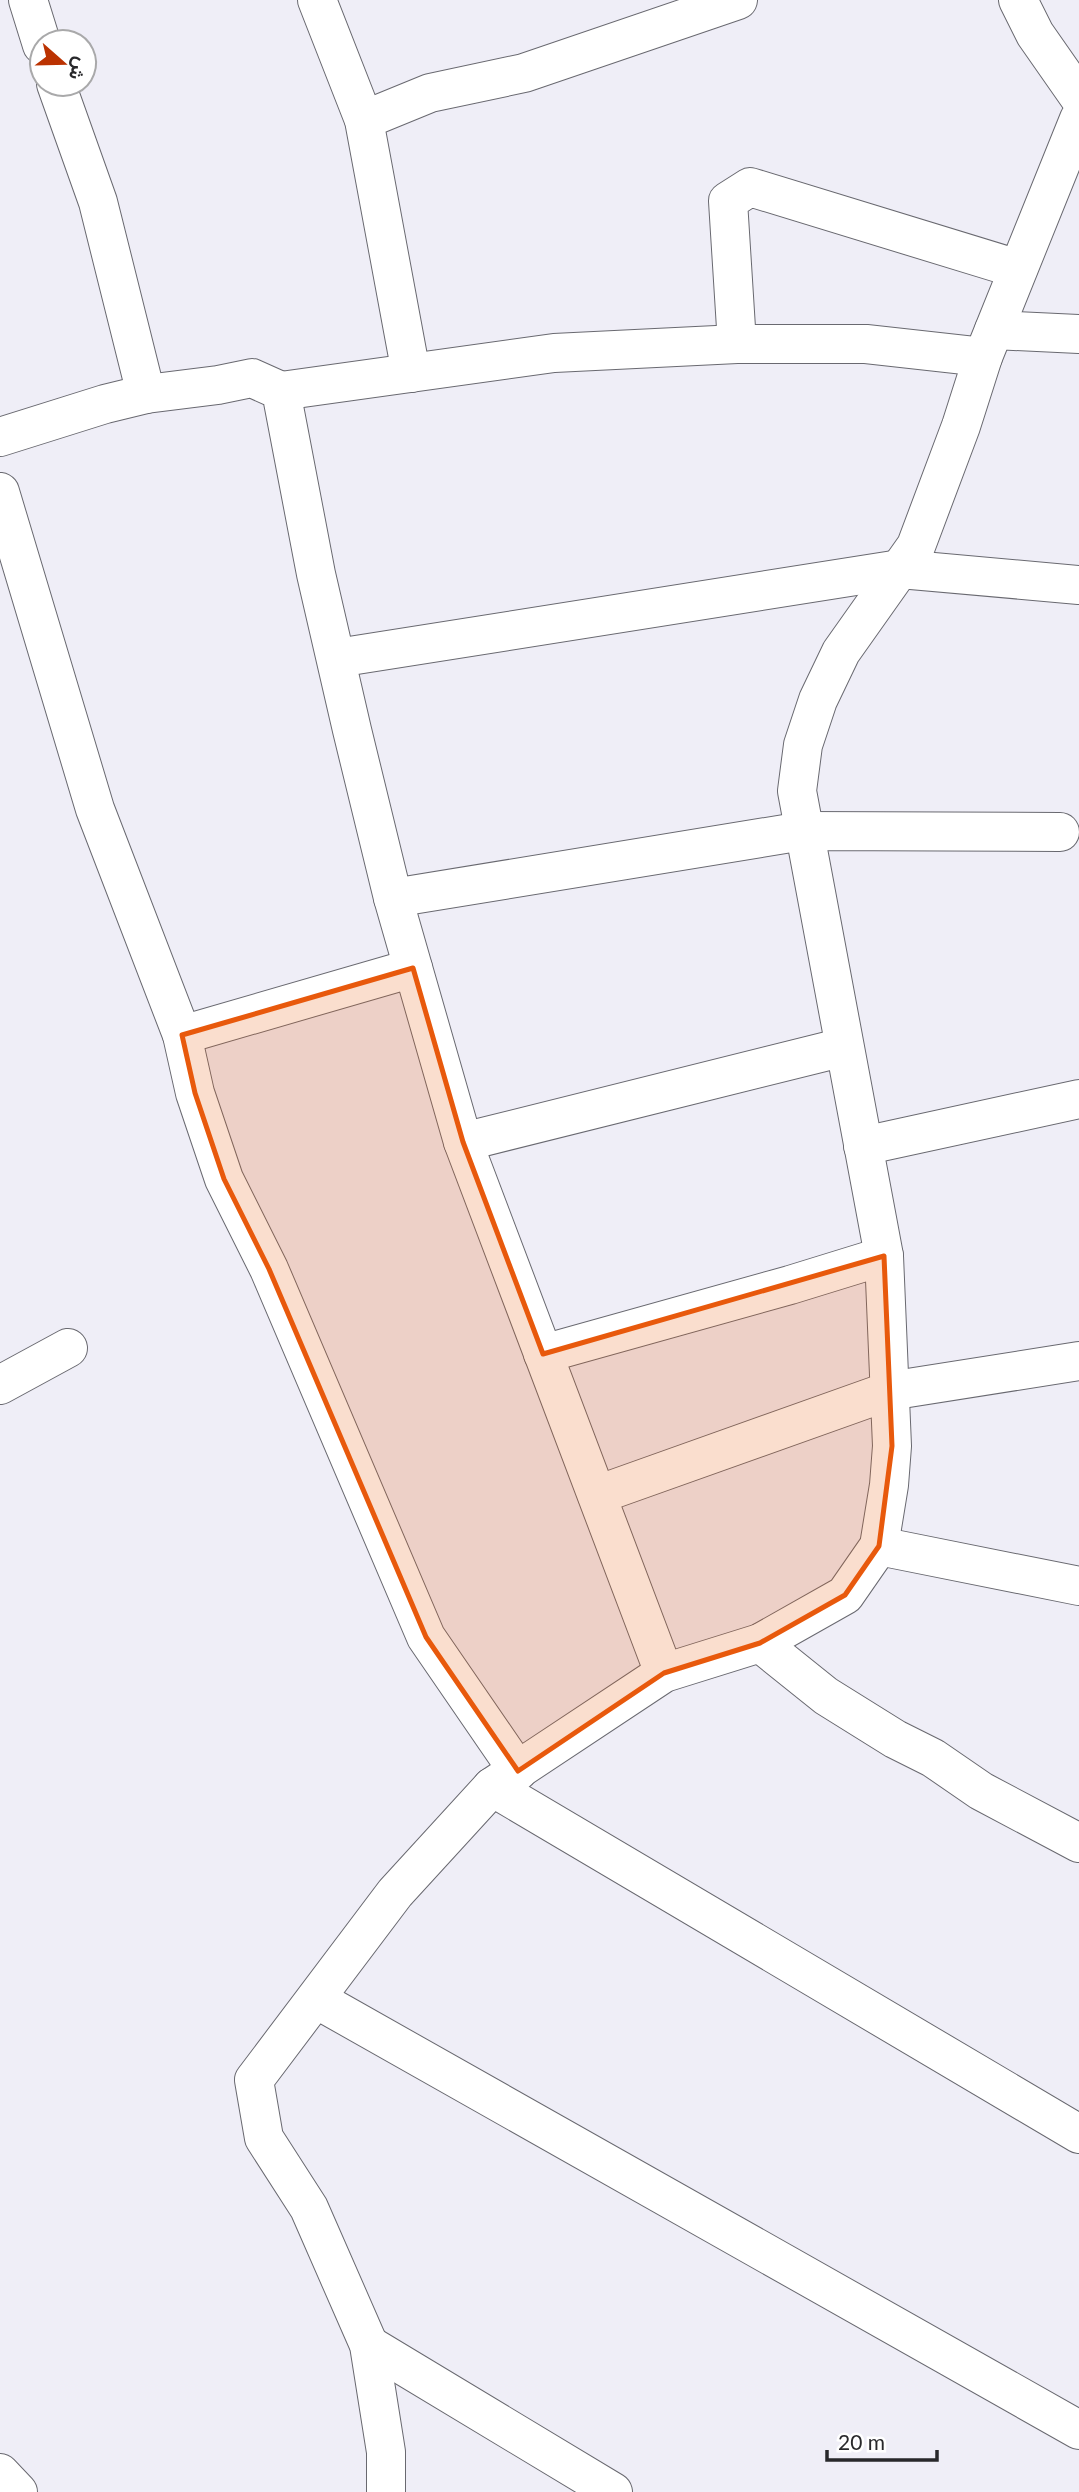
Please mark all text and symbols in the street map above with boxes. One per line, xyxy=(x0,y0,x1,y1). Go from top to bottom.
north arrow xyxy=(28,28,98,98)
text: ش xyxy=(64,54,94,84)
scale bar xyxy=(827,2418,937,2462)
text: 20 m xyxy=(838,2429,885,2454)

